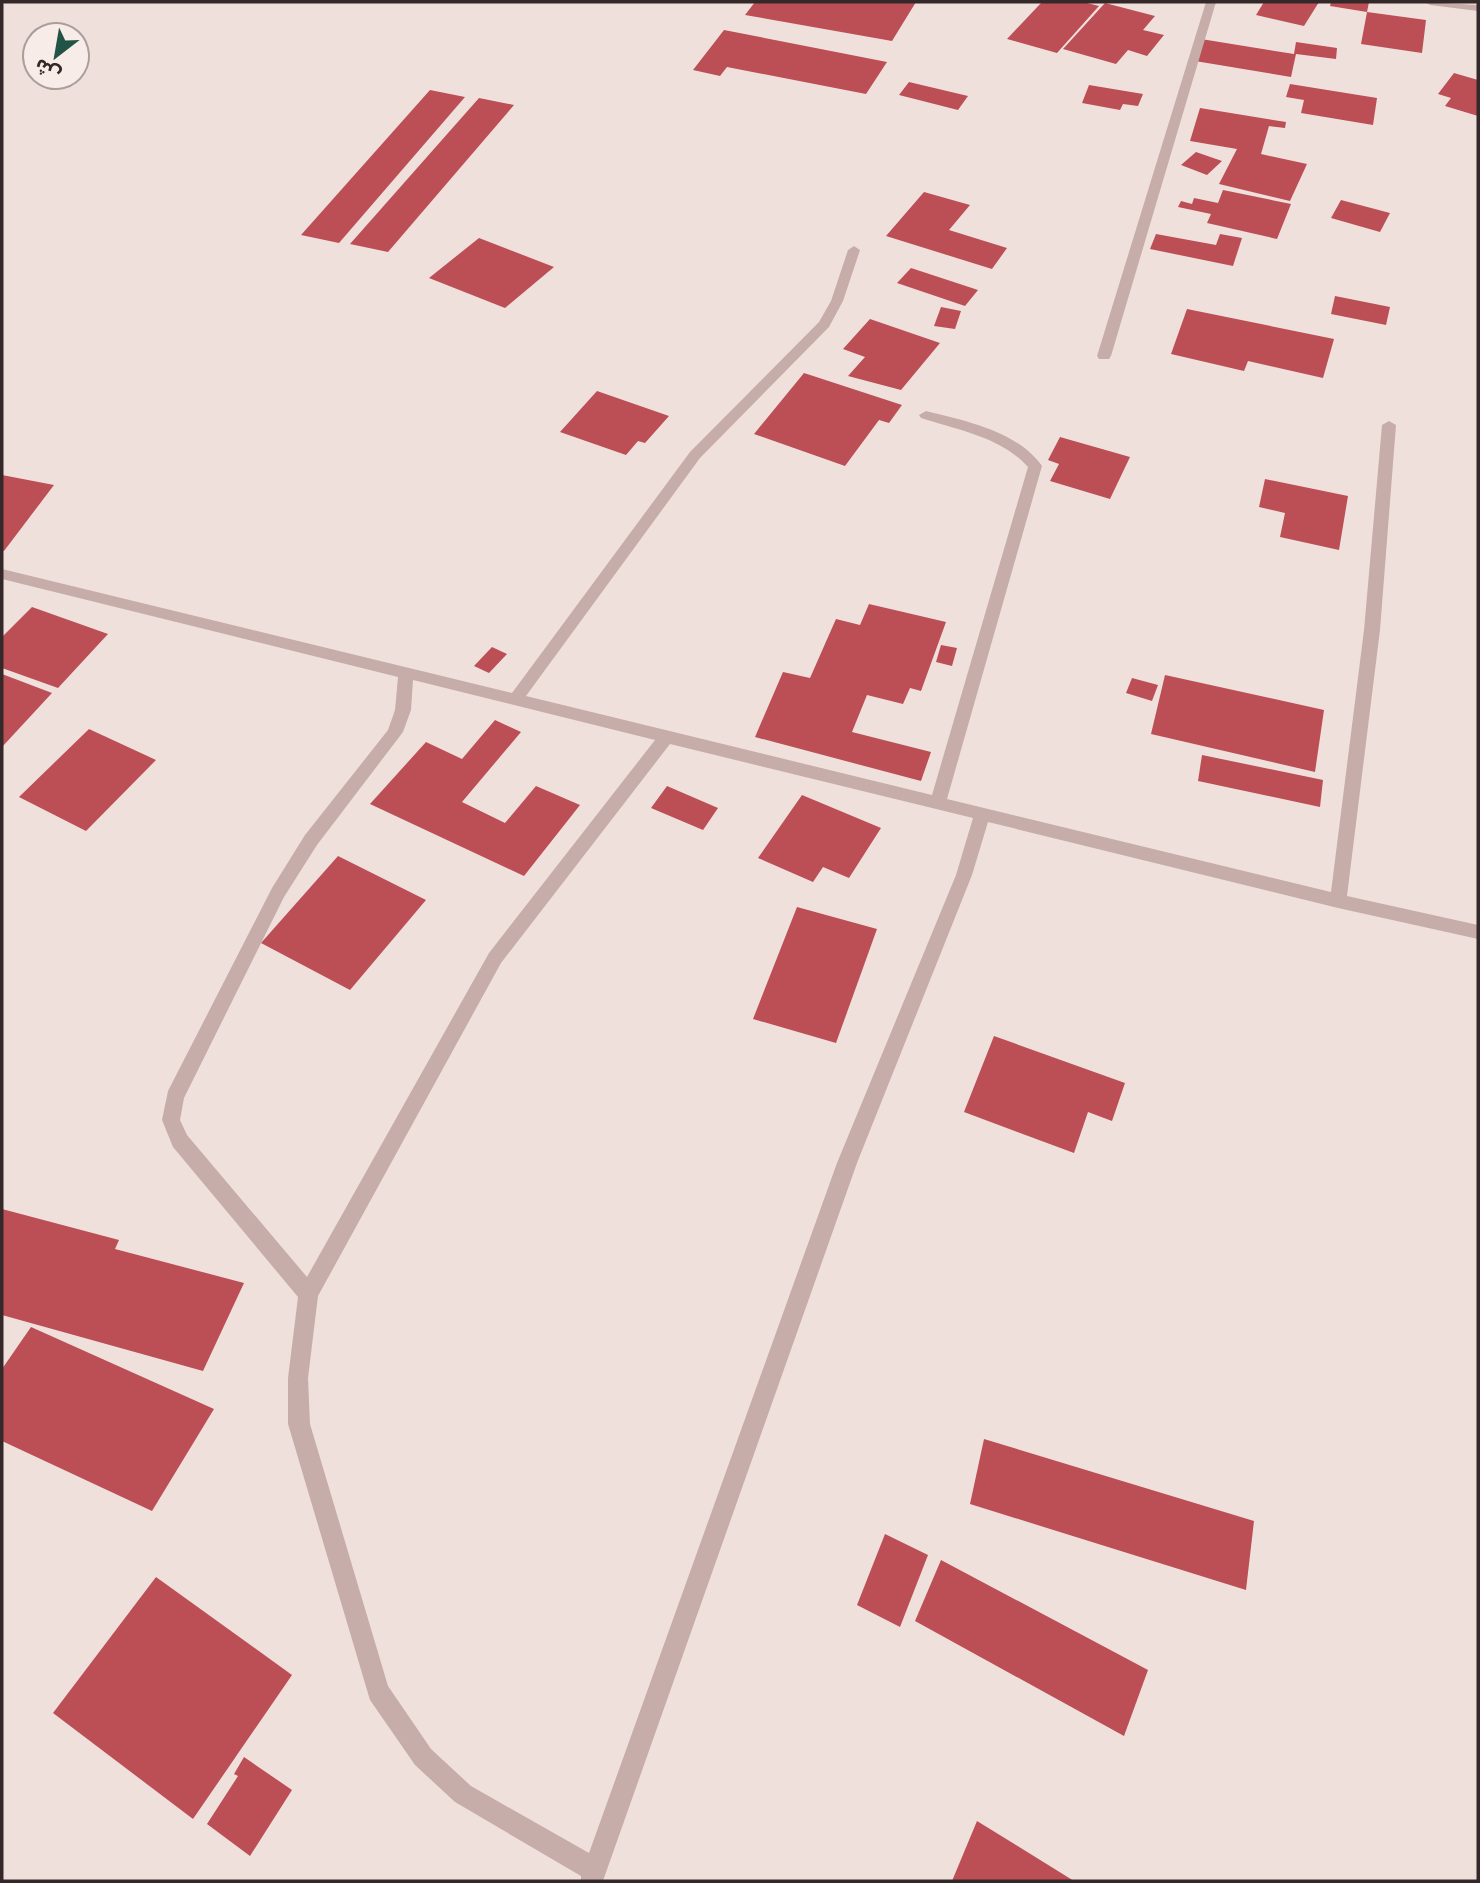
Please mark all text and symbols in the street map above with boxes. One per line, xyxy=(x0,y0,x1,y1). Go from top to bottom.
north arrow xyxy=(21,21,91,91)
text: ش xyxy=(30,54,65,87)

